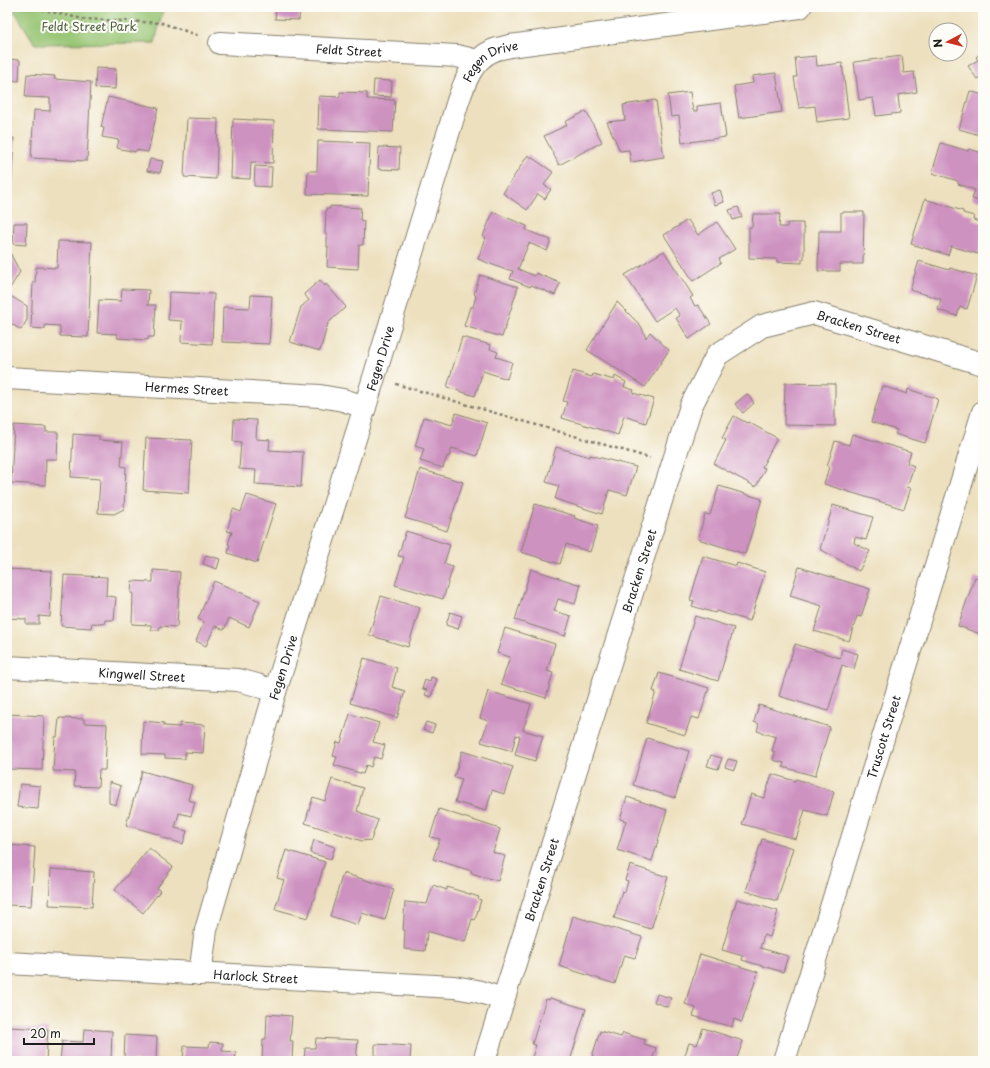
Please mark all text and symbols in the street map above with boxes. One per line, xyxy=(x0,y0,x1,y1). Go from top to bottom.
park label: Feldt Street Park xyxy=(41,17,137,35)
north arrow xyxy=(928,22,968,62)
street label: Fegen Drive xyxy=(458,36,519,85)
text: N xyxy=(929,38,947,49)
street label: Feldt Street xyxy=(315,39,382,61)
street label: Bracken Street xyxy=(814,305,903,348)
street label: Fegen Drive xyxy=(361,323,398,393)
street label: Hermes Street xyxy=(144,377,229,400)
street label: Bracken Street xyxy=(617,527,661,615)
street label: Fegen Drive xyxy=(264,633,302,702)
street label: Kingwell Street xyxy=(98,663,186,686)
street label: Truscott Street xyxy=(862,693,905,781)
street label: Bracken Street xyxy=(520,836,563,924)
street label: Harlock Street xyxy=(213,965,298,988)
scale bar xyxy=(24,1020,94,1046)
text: 20 m xyxy=(30,1024,61,1042)

